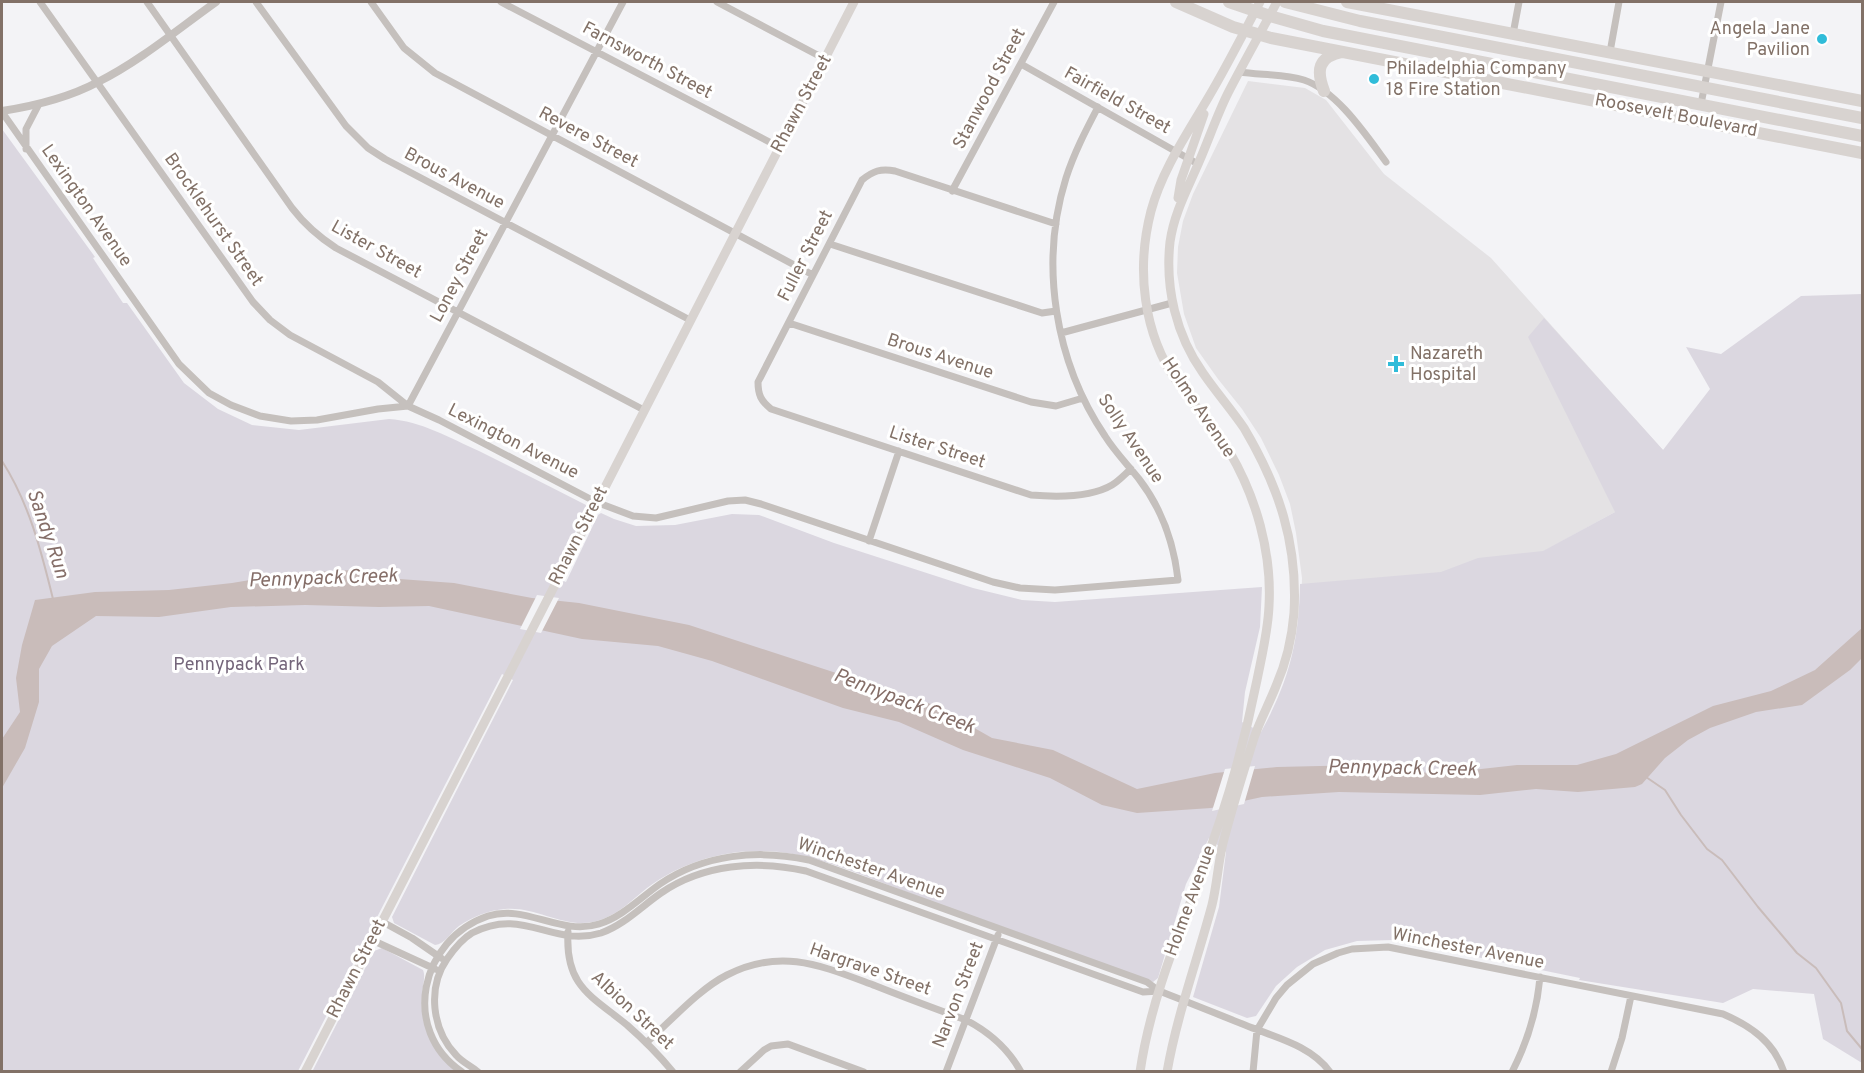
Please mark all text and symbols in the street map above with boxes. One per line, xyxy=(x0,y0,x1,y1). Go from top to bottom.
street label: Farnsworth Street xyxy=(578,17,716,105)
place label: Angela Jane Pavilion xyxy=(1710,18,1810,62)
street label: Stanwood Street xyxy=(948,24,1032,154)
marker: Angela Jane Pavilion xyxy=(1815,32,1829,46)
street label: Rhawn Street xyxy=(766,51,838,157)
place label: Philadelphia Company 18 Fire Station xyxy=(1386,58,1567,102)
street label: Fairfield Street xyxy=(1060,62,1174,140)
marker: Philadelphia Company 18 Fire Station xyxy=(1367,72,1381,86)
street label: Roosevelt Boulevard xyxy=(1593,89,1759,143)
street label: Revere Street xyxy=(534,102,642,174)
street label: Lexington Avenue xyxy=(35,140,137,272)
street label: Brous Avenue xyxy=(400,143,508,215)
street label: Brocklehurst Street xyxy=(158,149,268,291)
street label: Fuller Street xyxy=(773,206,839,306)
street label: Lister Street xyxy=(327,216,425,284)
street label: Loney Street xyxy=(426,225,494,327)
street label: Brous Avenue xyxy=(884,329,996,385)
place label: Nazareth Hospital xyxy=(1410,343,1483,387)
street label: Holme Avenue xyxy=(1156,353,1240,463)
marker: Nazareth Hospital xyxy=(1387,355,1405,373)
street label: Solly Avenue xyxy=(1092,390,1168,488)
street label: Lexington Avenue xyxy=(444,399,582,485)
street label: Lister Street xyxy=(886,422,988,474)
street label: Rhawn Street xyxy=(544,483,614,589)
water label: Sandy Run xyxy=(20,486,74,582)
water label: Pennypack Creek xyxy=(248,563,399,595)
park label: Pennypack Park xyxy=(173,654,305,677)
water label: Pennypack Creek xyxy=(830,663,979,741)
water label: Pennypack Creek xyxy=(1327,755,1478,783)
street label: Winchester Avenue xyxy=(794,833,948,905)
street label: Holme Avenue xyxy=(1160,842,1222,960)
street label: Rhawn Street xyxy=(322,916,392,1022)
street label: Winchester Avenue xyxy=(1390,923,1546,975)
street label: Hargrave Street xyxy=(806,938,934,1002)
street label: Narvon Street xyxy=(928,939,990,1051)
street label: Albion Street xyxy=(586,967,678,1055)

